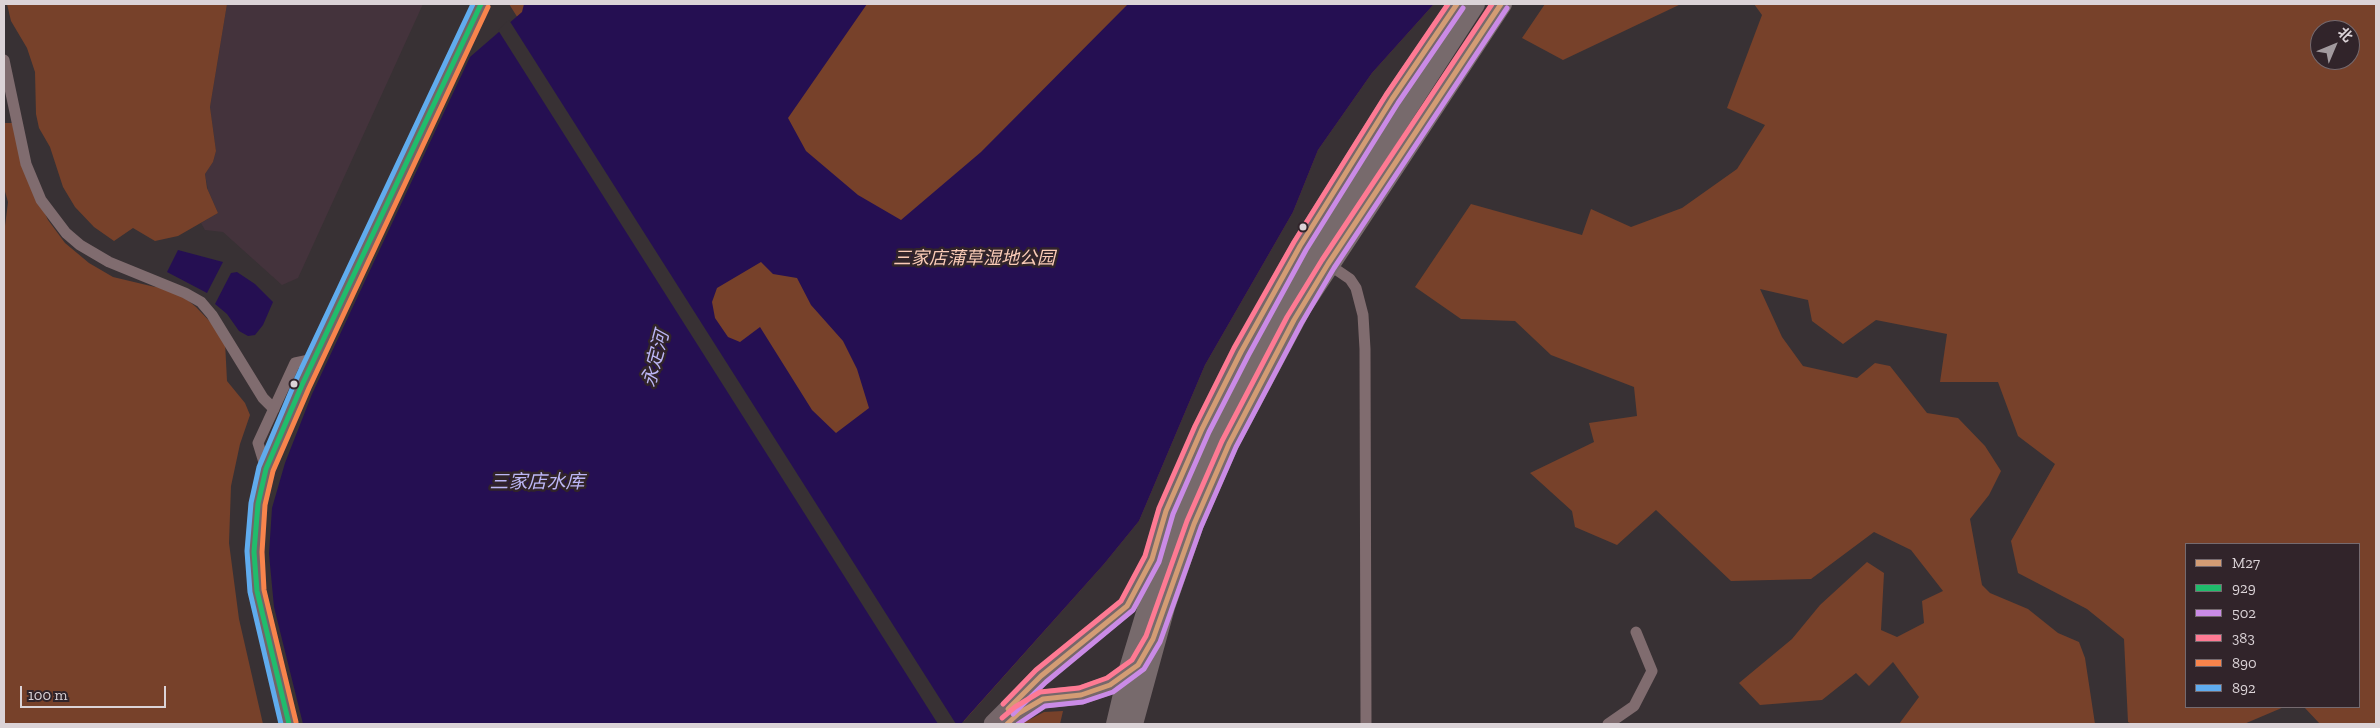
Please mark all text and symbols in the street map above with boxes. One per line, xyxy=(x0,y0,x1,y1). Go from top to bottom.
north arrow xyxy=(2310,20,2360,70)
text: 北 xyxy=(2334,24,2356,46)
unlabelled marker xyxy=(1298,222,1308,232)
park label: 三家店蒲草湿地公园 xyxy=(893,248,1055,270)
water label: 永定河 xyxy=(638,329,674,389)
unlabelled marker xyxy=(289,379,299,389)
water label: 三家店水库 xyxy=(490,472,584,494)
legend xyxy=(2185,543,2360,708)
text: M27 xyxy=(2232,554,2260,572)
text: 929 xyxy=(2232,579,2256,597)
text: 502 xyxy=(2232,604,2256,622)
text: 383 xyxy=(2232,629,2255,647)
text: 890 xyxy=(2232,654,2257,672)
scale bar xyxy=(22,676,169,708)
text: 892 xyxy=(2232,679,2256,697)
text: 100 m xyxy=(28,686,67,704)

